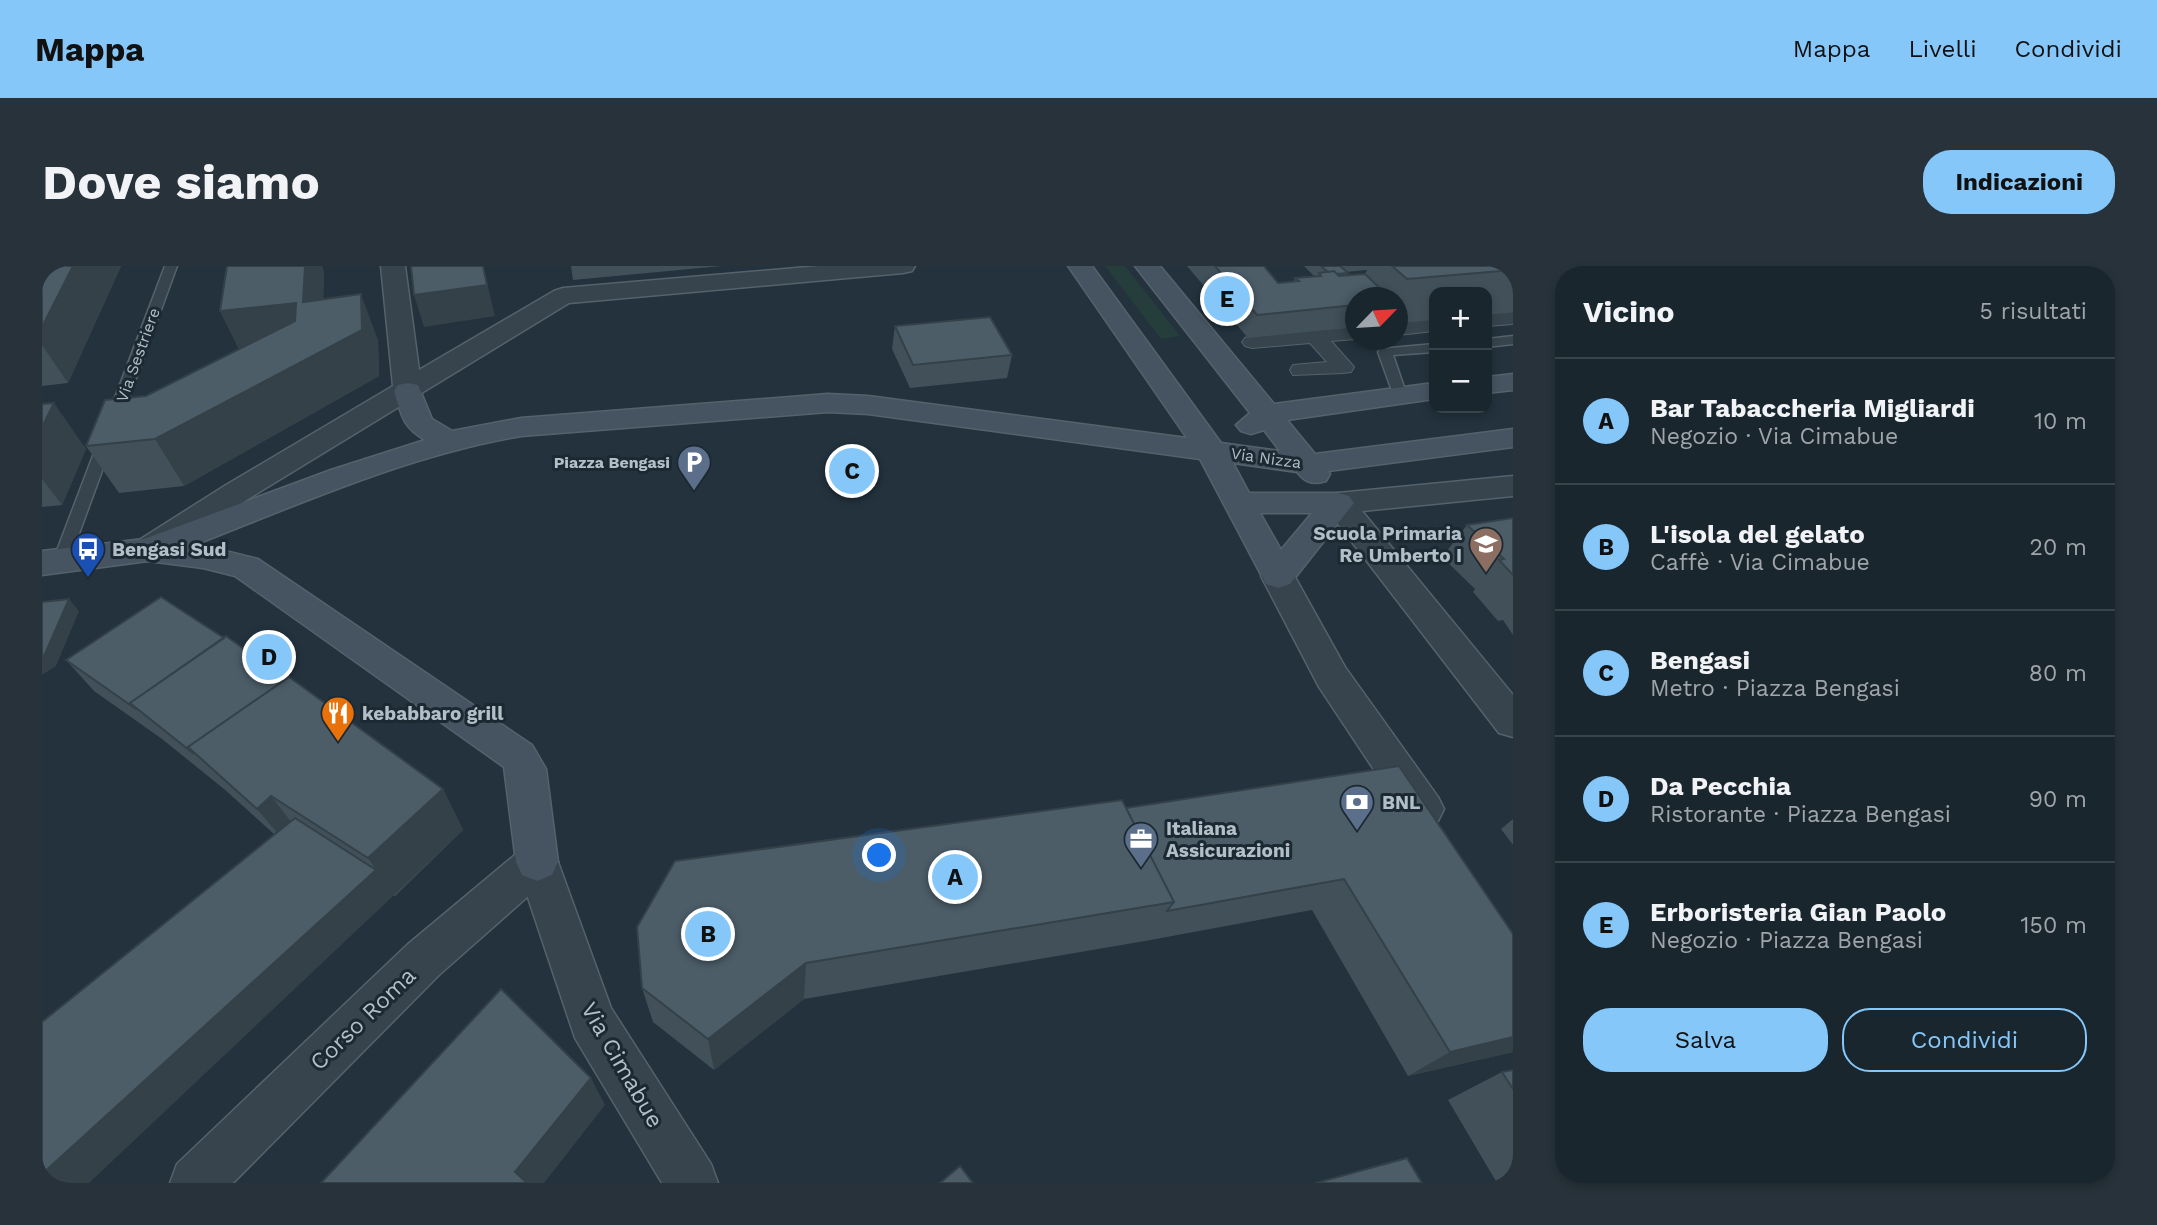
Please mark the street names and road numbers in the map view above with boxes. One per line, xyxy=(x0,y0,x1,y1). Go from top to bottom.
street label: Via Sestriere xyxy=(112,305,164,405)
street label: Via Nizza xyxy=(1230,444,1302,472)
street label: Corso Roma xyxy=(305,962,421,1076)
street label: Via Cimabue xyxy=(575,998,669,1132)

